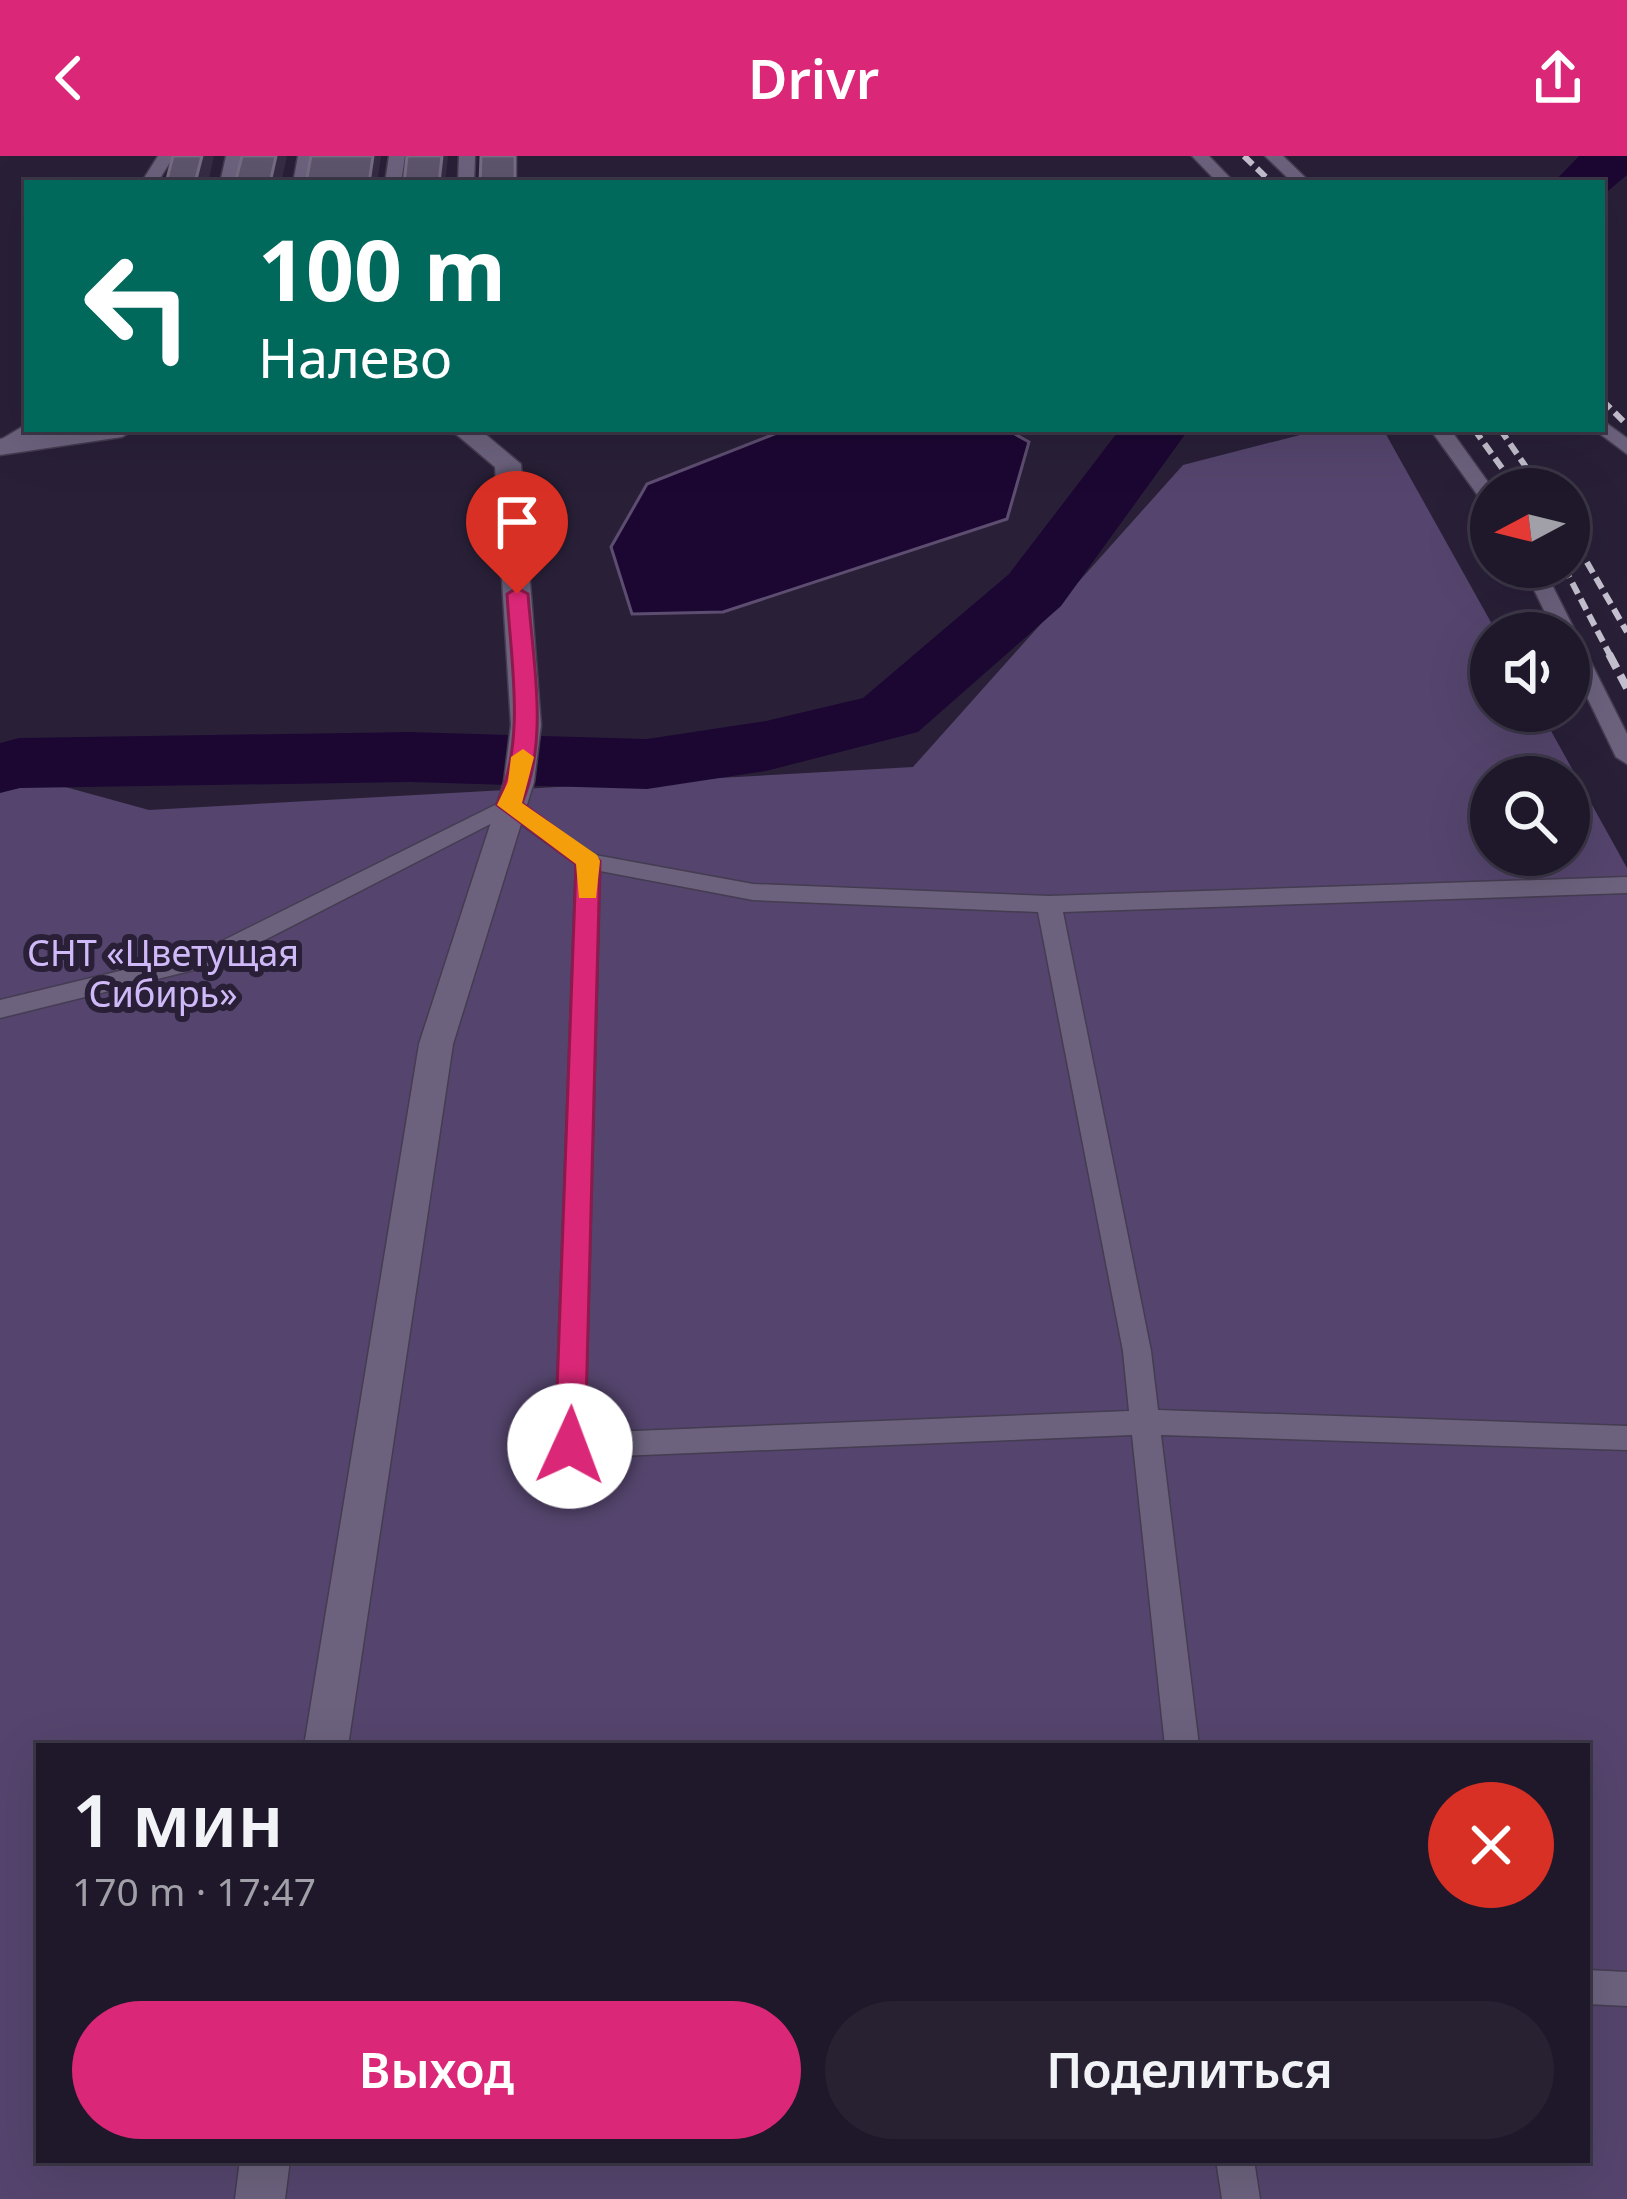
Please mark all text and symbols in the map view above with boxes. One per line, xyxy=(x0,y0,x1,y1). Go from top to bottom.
text: Drivr xyxy=(748,41,879,115)
icon: back xyxy=(36,45,102,111)
icon: share xyxy=(1525,45,1591,111)
text: 100 m xyxy=(258,211,506,326)
icon: left xyxy=(60,228,216,384)
text: Налево xyxy=(258,320,452,394)
north arrow xyxy=(1470,468,1590,588)
map controls xyxy=(1470,468,1590,876)
pin xyxy=(466,471,568,594)
icon: arrive xyxy=(484,489,550,555)
button: sound xyxy=(1470,612,1590,732)
button: search xyxy=(1470,756,1590,876)
park label: СНТ «Цветущая Сибирь» xyxy=(27,928,299,1018)
position arrow xyxy=(507,1383,633,1509)
text: 1 мин xyxy=(72,1770,283,1868)
button: close xyxy=(1428,1782,1554,1908)
text: 170 m · 17:47 xyxy=(72,1864,316,1917)
button: Выход xyxy=(72,2001,801,2139)
button: Поделиться xyxy=(825,2001,1554,2139)

